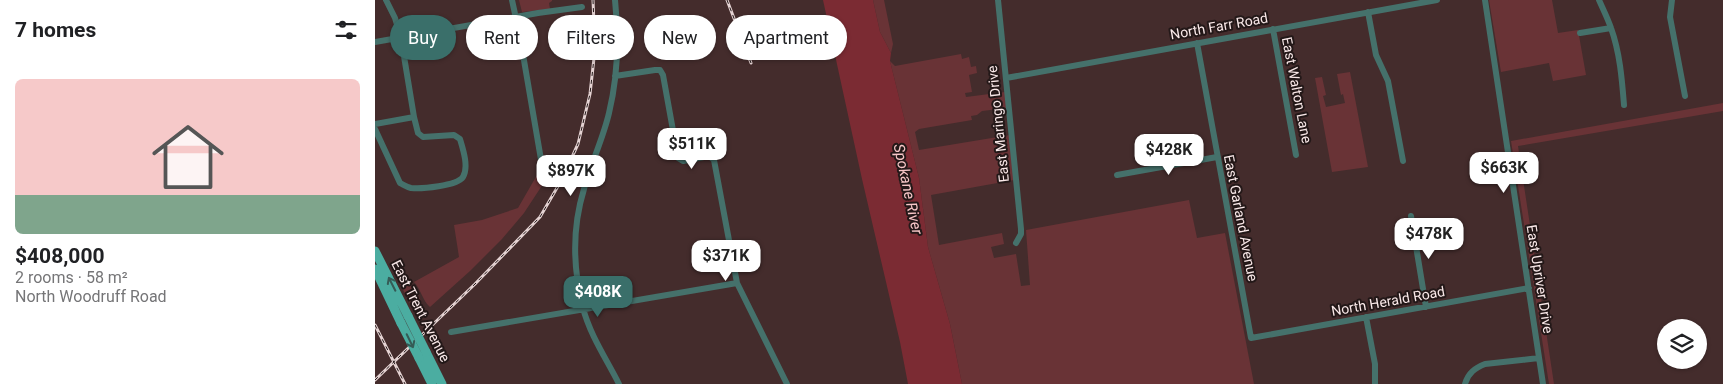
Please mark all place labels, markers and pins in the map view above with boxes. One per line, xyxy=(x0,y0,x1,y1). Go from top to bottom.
pin: $511K xyxy=(657,128,727,170)
pin: $428K xyxy=(1134,134,1204,176)
pin: $663K xyxy=(1469,152,1539,194)
pin: $897K xyxy=(536,154,606,197)
pin: $478K xyxy=(1394,218,1464,260)
pin: $371K xyxy=(691,240,761,282)
pin: $408K xyxy=(563,276,633,318)

